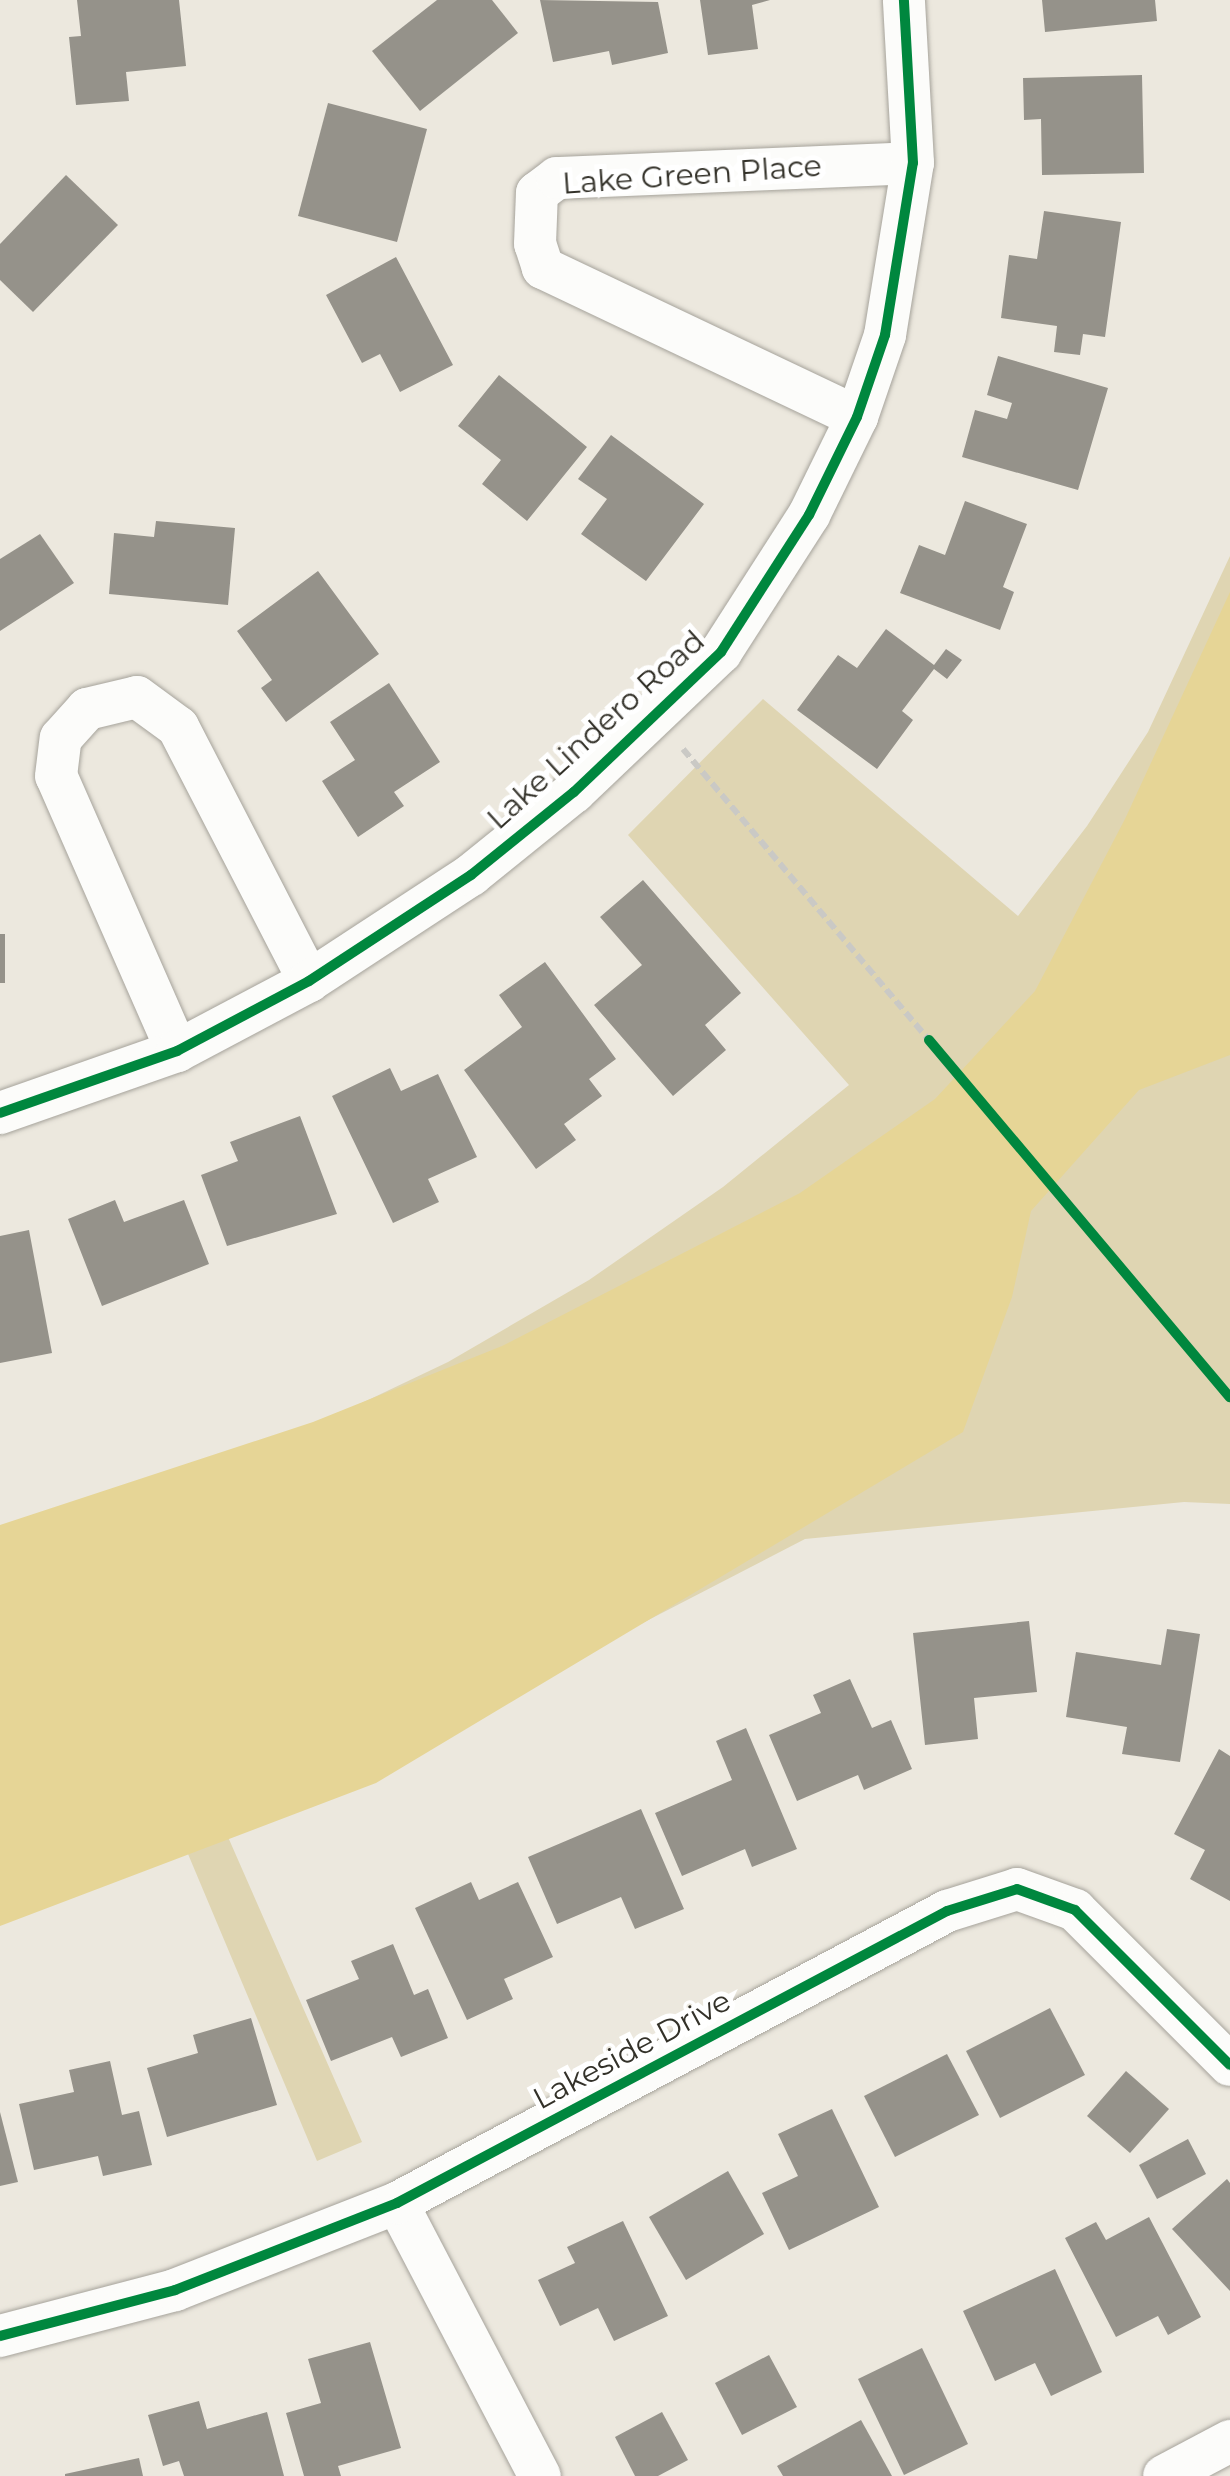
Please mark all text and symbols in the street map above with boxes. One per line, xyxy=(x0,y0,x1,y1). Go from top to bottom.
street label: Lake Green Place xyxy=(561,148,823,202)
street label: Lake Lindero Road xyxy=(480,623,712,837)
street label: Lakeside Drive xyxy=(527,1983,737,2117)

